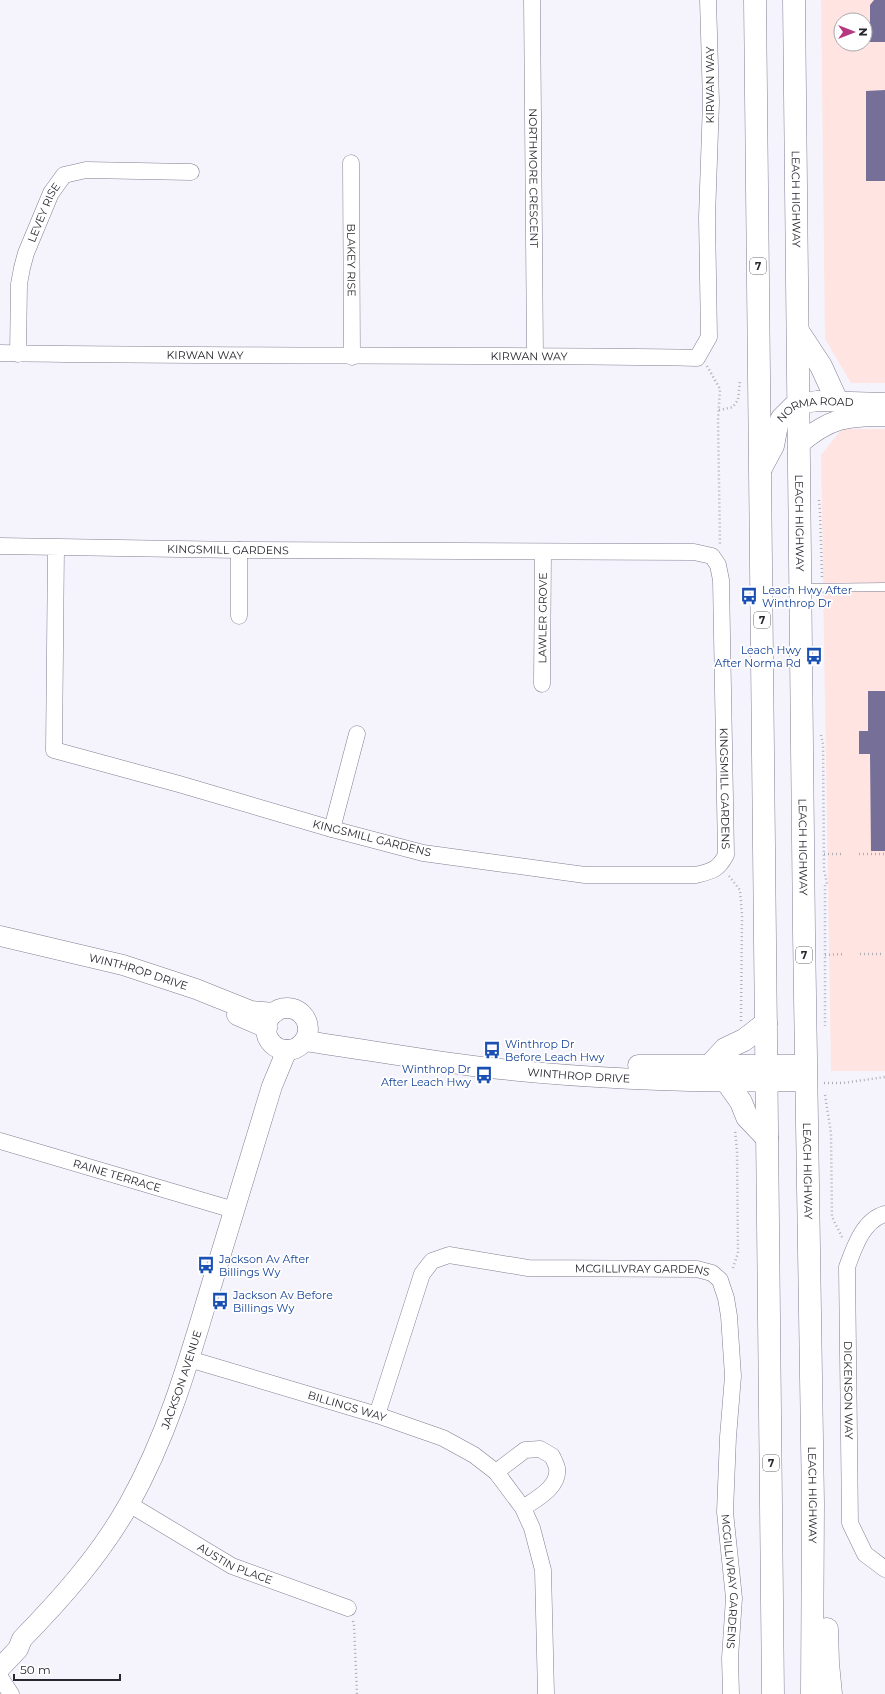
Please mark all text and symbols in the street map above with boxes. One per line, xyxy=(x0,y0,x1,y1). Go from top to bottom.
north arrow xyxy=(833,12,873,52)
text: N xyxy=(856,28,870,36)
street label: KIRWAN WAY xyxy=(703,47,717,123)
street label: NORTHMORE CRESCENT xyxy=(526,108,541,249)
street label: LEACH HIGHWAY xyxy=(789,150,804,248)
street label: LEVEY RISE xyxy=(24,180,63,244)
street label: BLAKEY RISE xyxy=(344,223,359,297)
road number: 7 xyxy=(750,258,766,274)
street label: KIRWAN WAY xyxy=(167,348,243,362)
street label: KIRWAN WAY xyxy=(491,349,568,363)
street label: NORMA ROAD xyxy=(774,394,854,425)
street label: LEACH HIGHWAY xyxy=(792,474,807,572)
street label: KINGSMILL GARDENS xyxy=(167,542,289,557)
street label: LAWLER GROVE xyxy=(535,572,550,664)
place label: Leach Hwy After Winthrop Dr xyxy=(762,583,852,610)
bus stop icon: Leach Hwy After Winthrop Dr xyxy=(739,586,759,606)
road number: 7 xyxy=(754,612,770,628)
place label: Leach Hwy After Norma Rd xyxy=(715,643,801,670)
bus stop icon: Leach Hwy After Norma Rd xyxy=(804,646,824,666)
street label: KINGSMILL GARDENS xyxy=(717,727,733,850)
street label: LEACH HIGHWAY xyxy=(796,798,811,896)
street label: KINGSMILL GARDENS xyxy=(311,817,433,860)
road number: 7 xyxy=(796,947,812,963)
street label: WINTHROP DRIVE xyxy=(88,950,190,993)
place label: Winthrop Dr Before Leach Hwy xyxy=(505,1037,605,1064)
bus stop icon: Winthrop Dr Before Leach Hwy xyxy=(482,1040,502,1060)
place label: Winthrop Dr After Leach Hwy xyxy=(381,1062,471,1089)
bus stop icon: Winthrop Dr After Leach Hwy xyxy=(474,1065,494,1085)
street label: WINTHROP DRIVE xyxy=(527,1065,630,1086)
street label: LEACH HIGHWAY xyxy=(800,1122,816,1220)
street label: RAINE TERRACE xyxy=(71,1156,163,1195)
place label: Jackson Av After Billings Wy xyxy=(218,1252,309,1279)
bus stop icon: Jackson Av After Billings Wy xyxy=(196,1255,216,1275)
street label: MCGILLIVRAY GARDENS xyxy=(575,1261,712,1279)
place label: Jackson Av Before Billings Wy xyxy=(232,1288,333,1315)
bus stop icon: Jackson Av Before Billings Wy xyxy=(210,1291,230,1311)
street label: JACKSON AVENUE xyxy=(158,1328,205,1432)
street label: DICKENSON WAY xyxy=(841,1341,856,1440)
street label: BILLINGS WAY xyxy=(306,1388,388,1425)
street label: LEACH HIGHWAY xyxy=(805,1446,820,1543)
road number: 7 xyxy=(763,1455,779,1471)
street label: MCGILLIVRAY GARDENS xyxy=(718,1513,741,1649)
street label: AUSTIN PLACE xyxy=(195,1540,275,1587)
scale bar xyxy=(14,1656,120,1682)
text: 50 m xyxy=(20,1662,51,1677)

